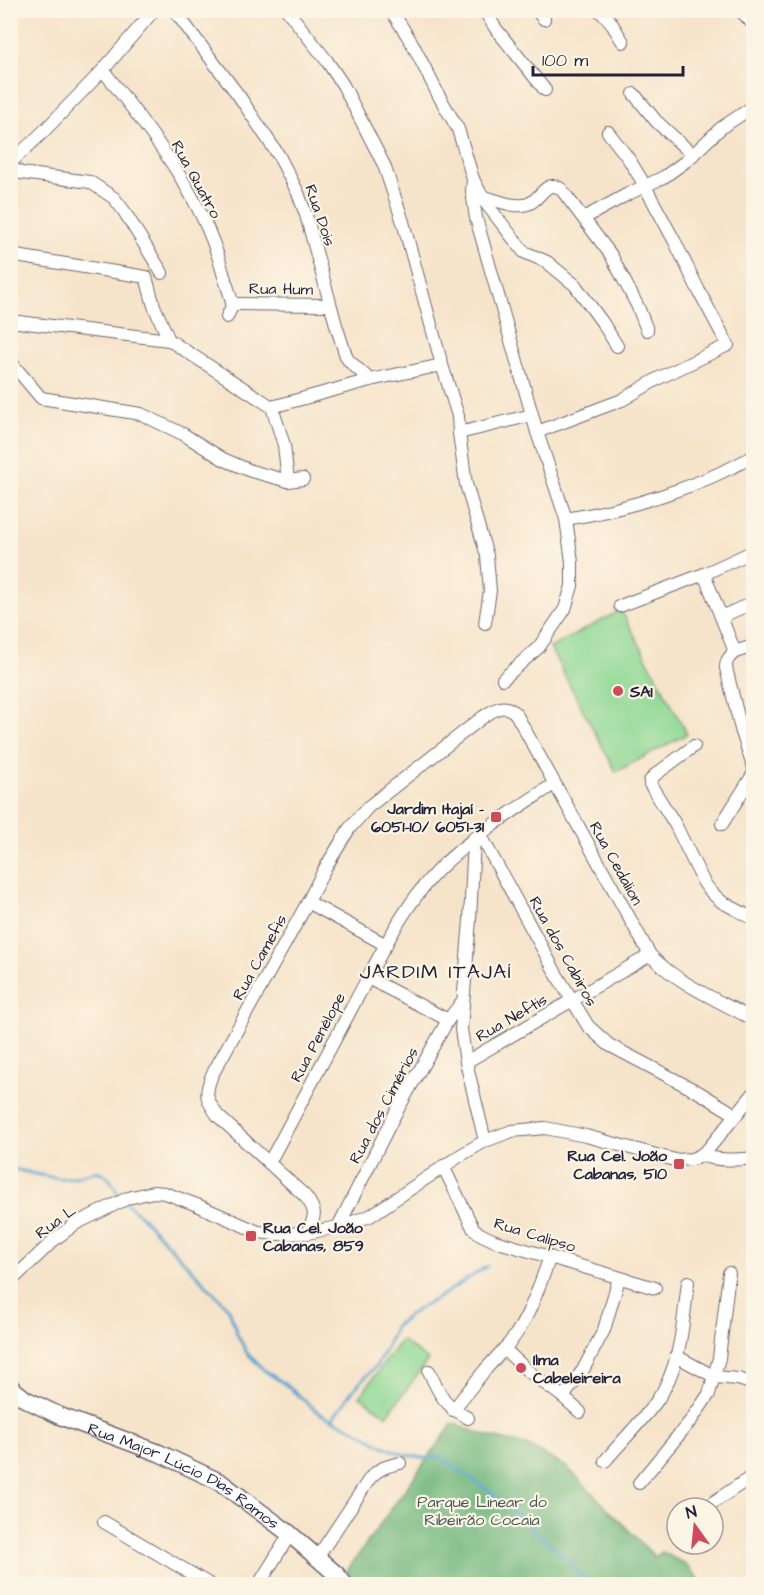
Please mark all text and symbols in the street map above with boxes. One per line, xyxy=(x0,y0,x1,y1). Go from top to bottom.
scale bar xyxy=(533,39,683,77)
text: 100 m xyxy=(542,48,588,73)
street label: Rua Quatro xyxy=(166,137,227,222)
street label: Rua Dois xyxy=(299,182,341,249)
street label: Rua Hum xyxy=(249,277,314,301)
place label: SAI xyxy=(629,681,653,703)
marker: SAI xyxy=(611,684,625,698)
place label: Jardim Itajaí - 6051-10/ 6051-31 xyxy=(371,798,485,838)
marker: Jardim Itajaí - 6051-10/ 6051-31 xyxy=(489,810,503,824)
street label: Rua Cedalion xyxy=(584,818,648,909)
street label: Rua dos Cabiros xyxy=(524,893,602,1010)
street label: Rua Camefis xyxy=(227,911,292,1004)
district label: JARDIM ITAJAÍ xyxy=(360,958,512,986)
street label: Rua Penélope xyxy=(285,988,351,1086)
street label: Rua Neftis xyxy=(472,989,551,1047)
street label: Rua dos Cimérios xyxy=(344,1043,424,1168)
place label: Rua Cel. João Cabanas, 510 xyxy=(567,1145,668,1185)
marker: Rua Cel. João Cabanas, 510 xyxy=(672,1157,686,1171)
street label: Rua L xyxy=(31,1200,80,1244)
street label: Rua Calipso xyxy=(491,1212,578,1258)
place label: Rua Cel. João Cabanas, 859 xyxy=(263,1217,364,1257)
marker: Rua Cel. João Cabanas, 859 xyxy=(244,1229,258,1243)
place label: Ilma Cabeleireira xyxy=(533,1349,621,1389)
marker: Ilma Cabeleireira xyxy=(514,1361,528,1375)
street label: Rua Major Lúcio Dias Ramos xyxy=(85,1417,284,1534)
park label: Parque Linear do Ribeirão Cocaia xyxy=(417,1491,547,1531)
north arrow xyxy=(665,1496,725,1556)
text: N xyxy=(684,1501,699,1524)

